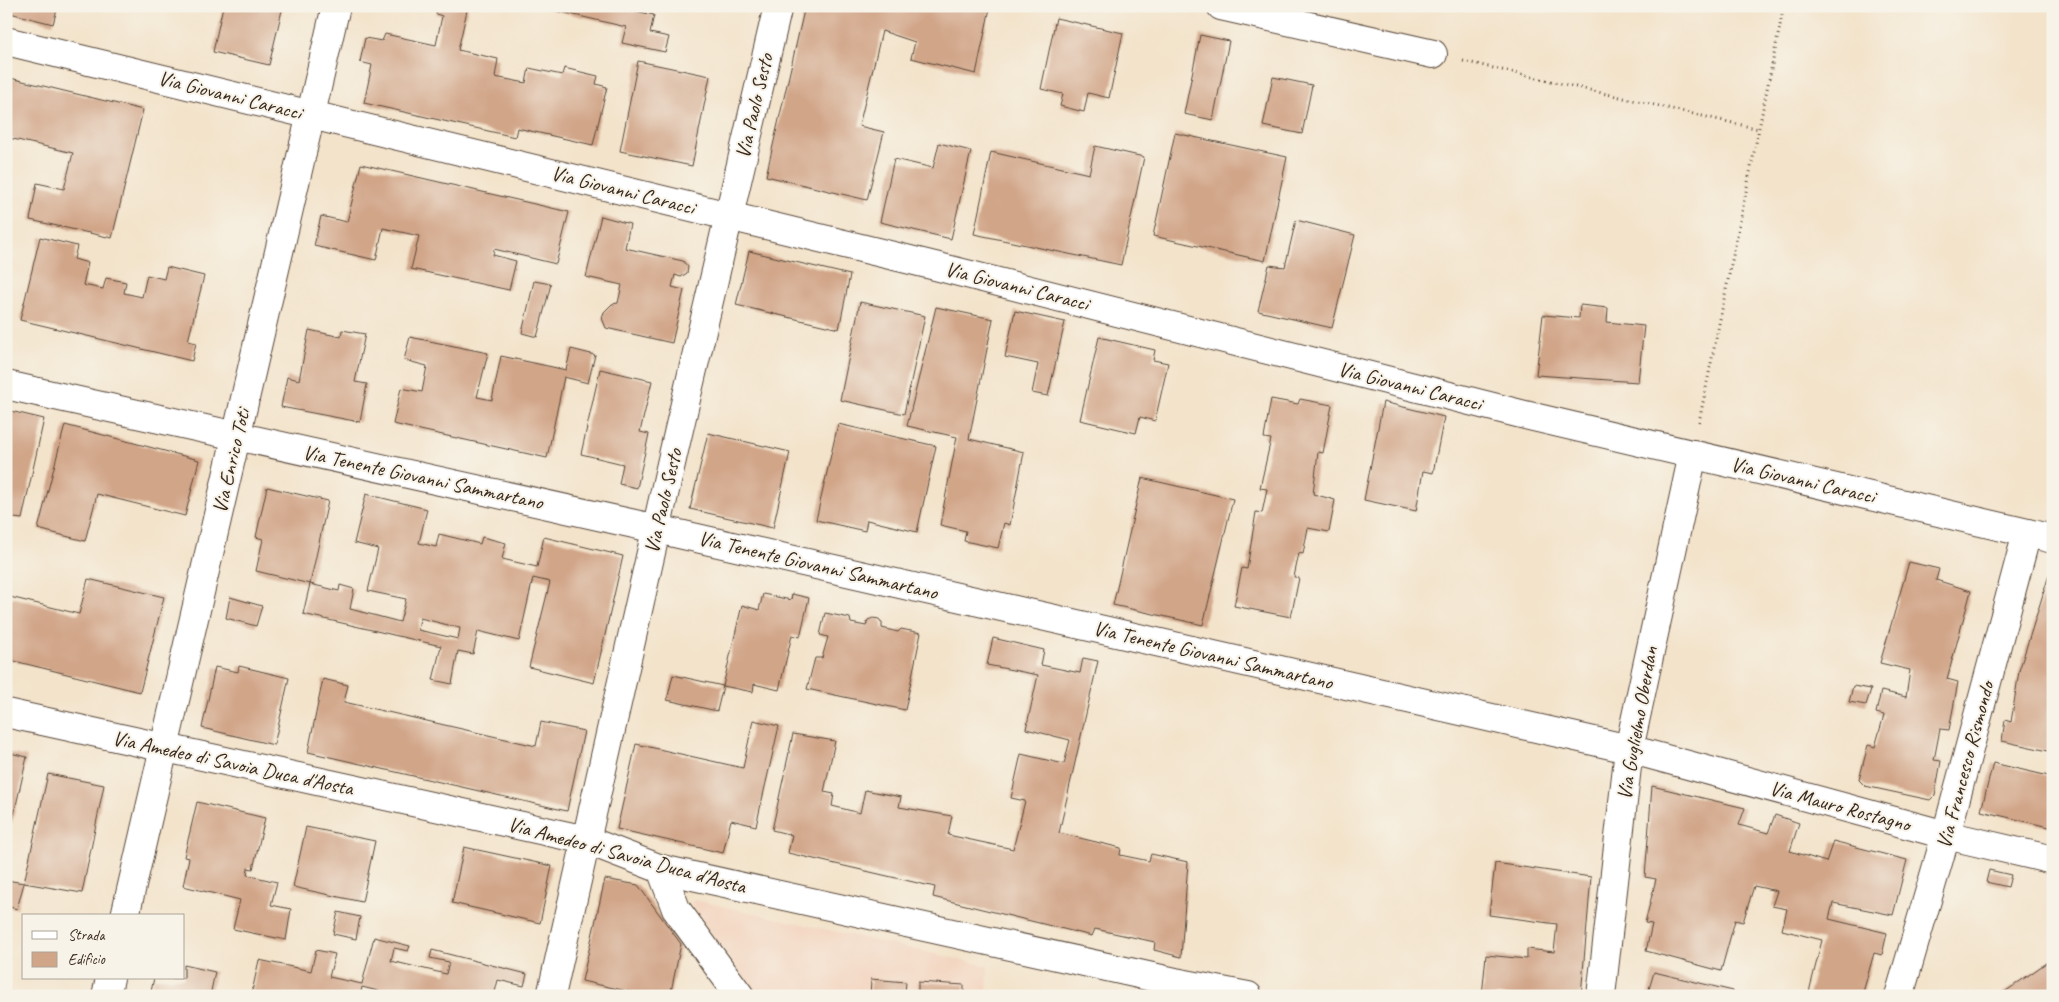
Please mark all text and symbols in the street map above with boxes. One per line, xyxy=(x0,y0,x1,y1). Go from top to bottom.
street label: Via Paolo Sesto xyxy=(729,50,779,161)
street label: Via Giovanni Caracci xyxy=(155,65,307,126)
street label: Via Giovanni Caracci xyxy=(548,160,700,221)
street label: Via Giovanni Caracci xyxy=(942,256,1094,317)
street label: Via Giovanni Caracci xyxy=(1335,356,1487,417)
street label: Via Enrico Toti xyxy=(206,403,256,516)
street label: Via Tenente Giovanni Sammartano xyxy=(301,439,547,515)
street label: Via Paolo Sesto xyxy=(638,445,688,556)
street label: Via Giovanni Caracci xyxy=(1728,451,1881,510)
street label: Via Tenente Giovanni Sammartano xyxy=(696,525,942,606)
street label: Via Tenente Giovanni Sammartano xyxy=(1091,615,1337,696)
street label: Via Guglielmo Oberdan xyxy=(1611,644,1663,802)
street label: Via Francesco Rismondo xyxy=(1930,676,2000,851)
street label: Via Amedeo di Savoia Duca d'Aosta xyxy=(110,725,357,802)
street label: Via Mauro Rostagno xyxy=(1767,775,1916,838)
street label: Via Amedeo di Savoia Duca d'Aosta xyxy=(505,811,750,900)
legend xyxy=(22,914,185,980)
text: Strada xyxy=(68,926,105,945)
text: Edificio xyxy=(68,950,106,969)

